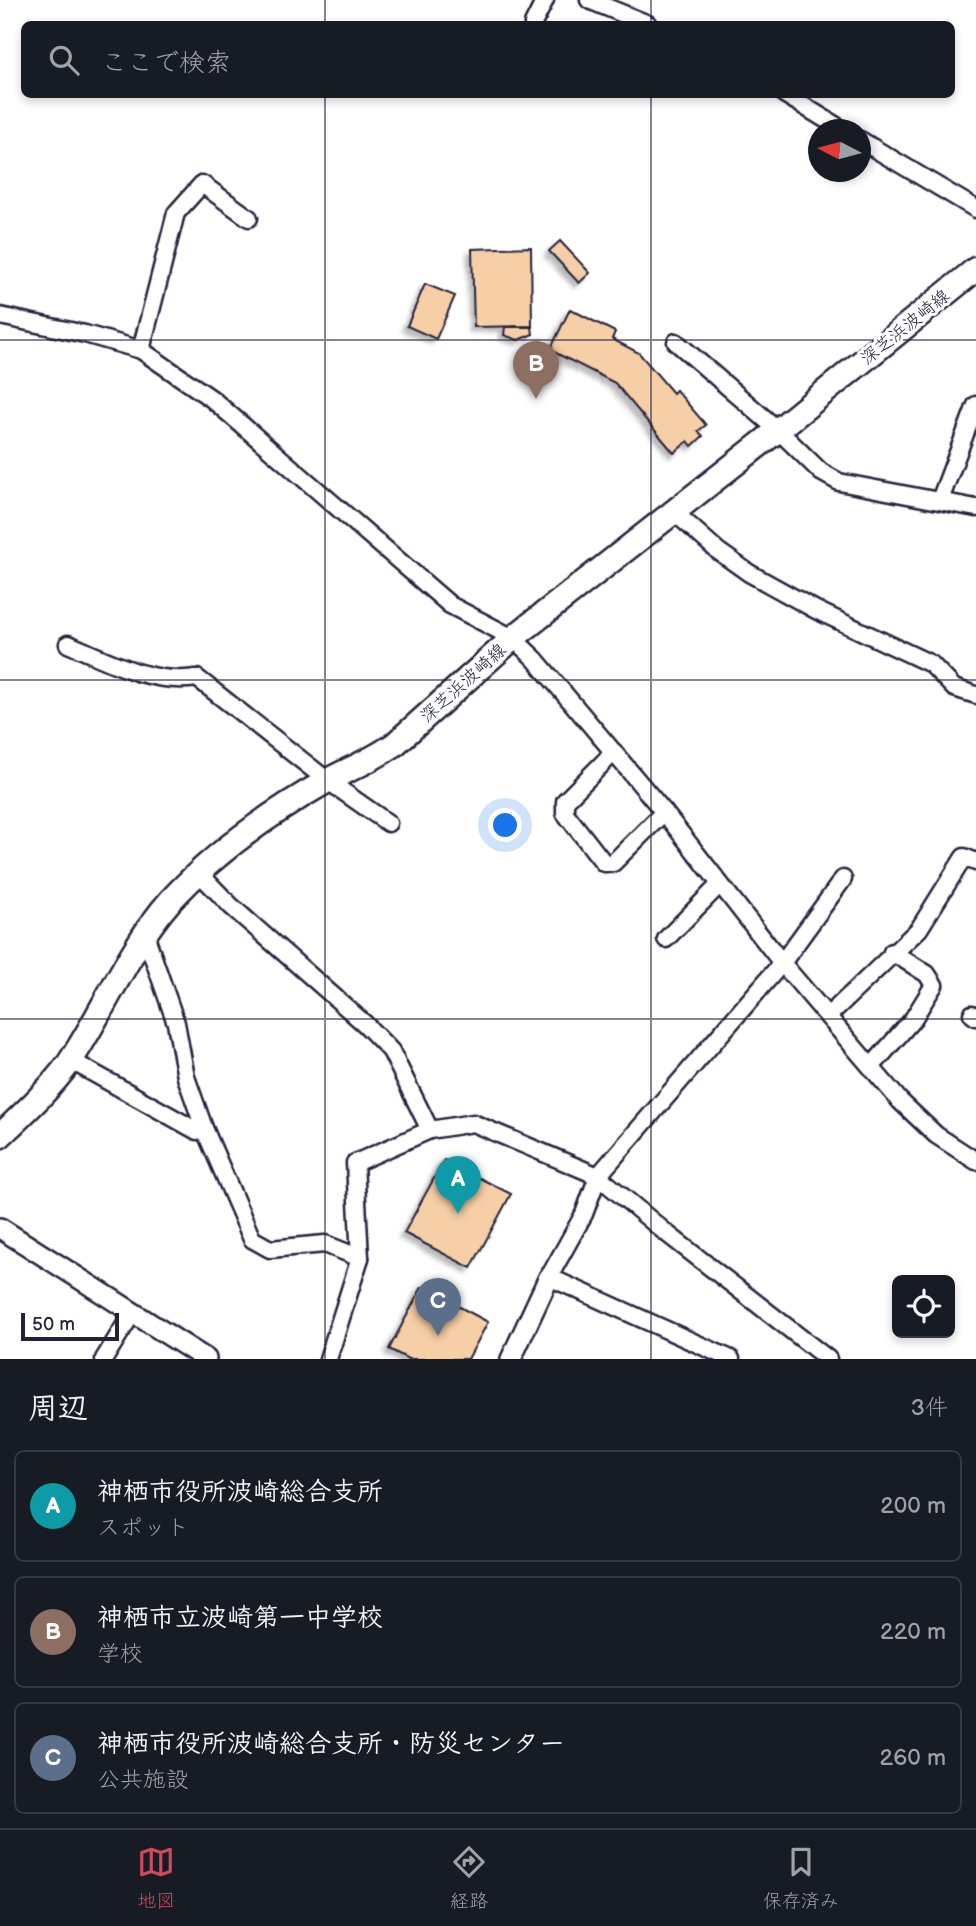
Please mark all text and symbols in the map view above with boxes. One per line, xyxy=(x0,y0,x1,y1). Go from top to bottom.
search box xyxy=(21,21,955,98)
icon: search xyxy=(45,41,83,79)
text: ここで検索 xyxy=(101,48,231,79)
north arrow xyxy=(808,119,871,182)
street label: 深芝浜波崎線 xyxy=(857,285,954,370)
pin: B xyxy=(513,341,559,399)
street label: 深芝浜波崎線 xyxy=(416,639,510,727)
your location xyxy=(488,808,522,842)
pin: A xyxy=(435,1156,481,1214)
map controls xyxy=(892,1275,955,1338)
button: locate xyxy=(892,1275,955,1338)
pin: C xyxy=(415,1278,461,1336)
scale bar xyxy=(21,1310,119,1342)
text: 50 m xyxy=(32,1313,75,1336)
text: 周辺 xyxy=(28,1391,88,1427)
text: 3件 xyxy=(911,1394,948,1422)
text: 神栖市役所波崎総合支所 xyxy=(97,1477,383,1508)
text: A xyxy=(46,1492,60,1520)
text: 200 m xyxy=(880,1492,946,1520)
text: スポット xyxy=(97,1514,189,1542)
text: 神栖市立波崎第一中学校 xyxy=(97,1603,383,1634)
text: B xyxy=(45,1618,61,1646)
text: 220 m xyxy=(880,1618,946,1646)
text: 学校 xyxy=(97,1640,143,1668)
text: 神栖市役所波崎総合支所・防災センター xyxy=(97,1729,565,1760)
text: C xyxy=(45,1744,61,1772)
text: 260 m xyxy=(880,1744,946,1772)
text: 公共施設 xyxy=(97,1766,189,1794)
tab: 地図 xyxy=(137,1843,175,1913)
tab: 経路 xyxy=(450,1843,488,1913)
tab: 保存済み xyxy=(763,1843,839,1913)

